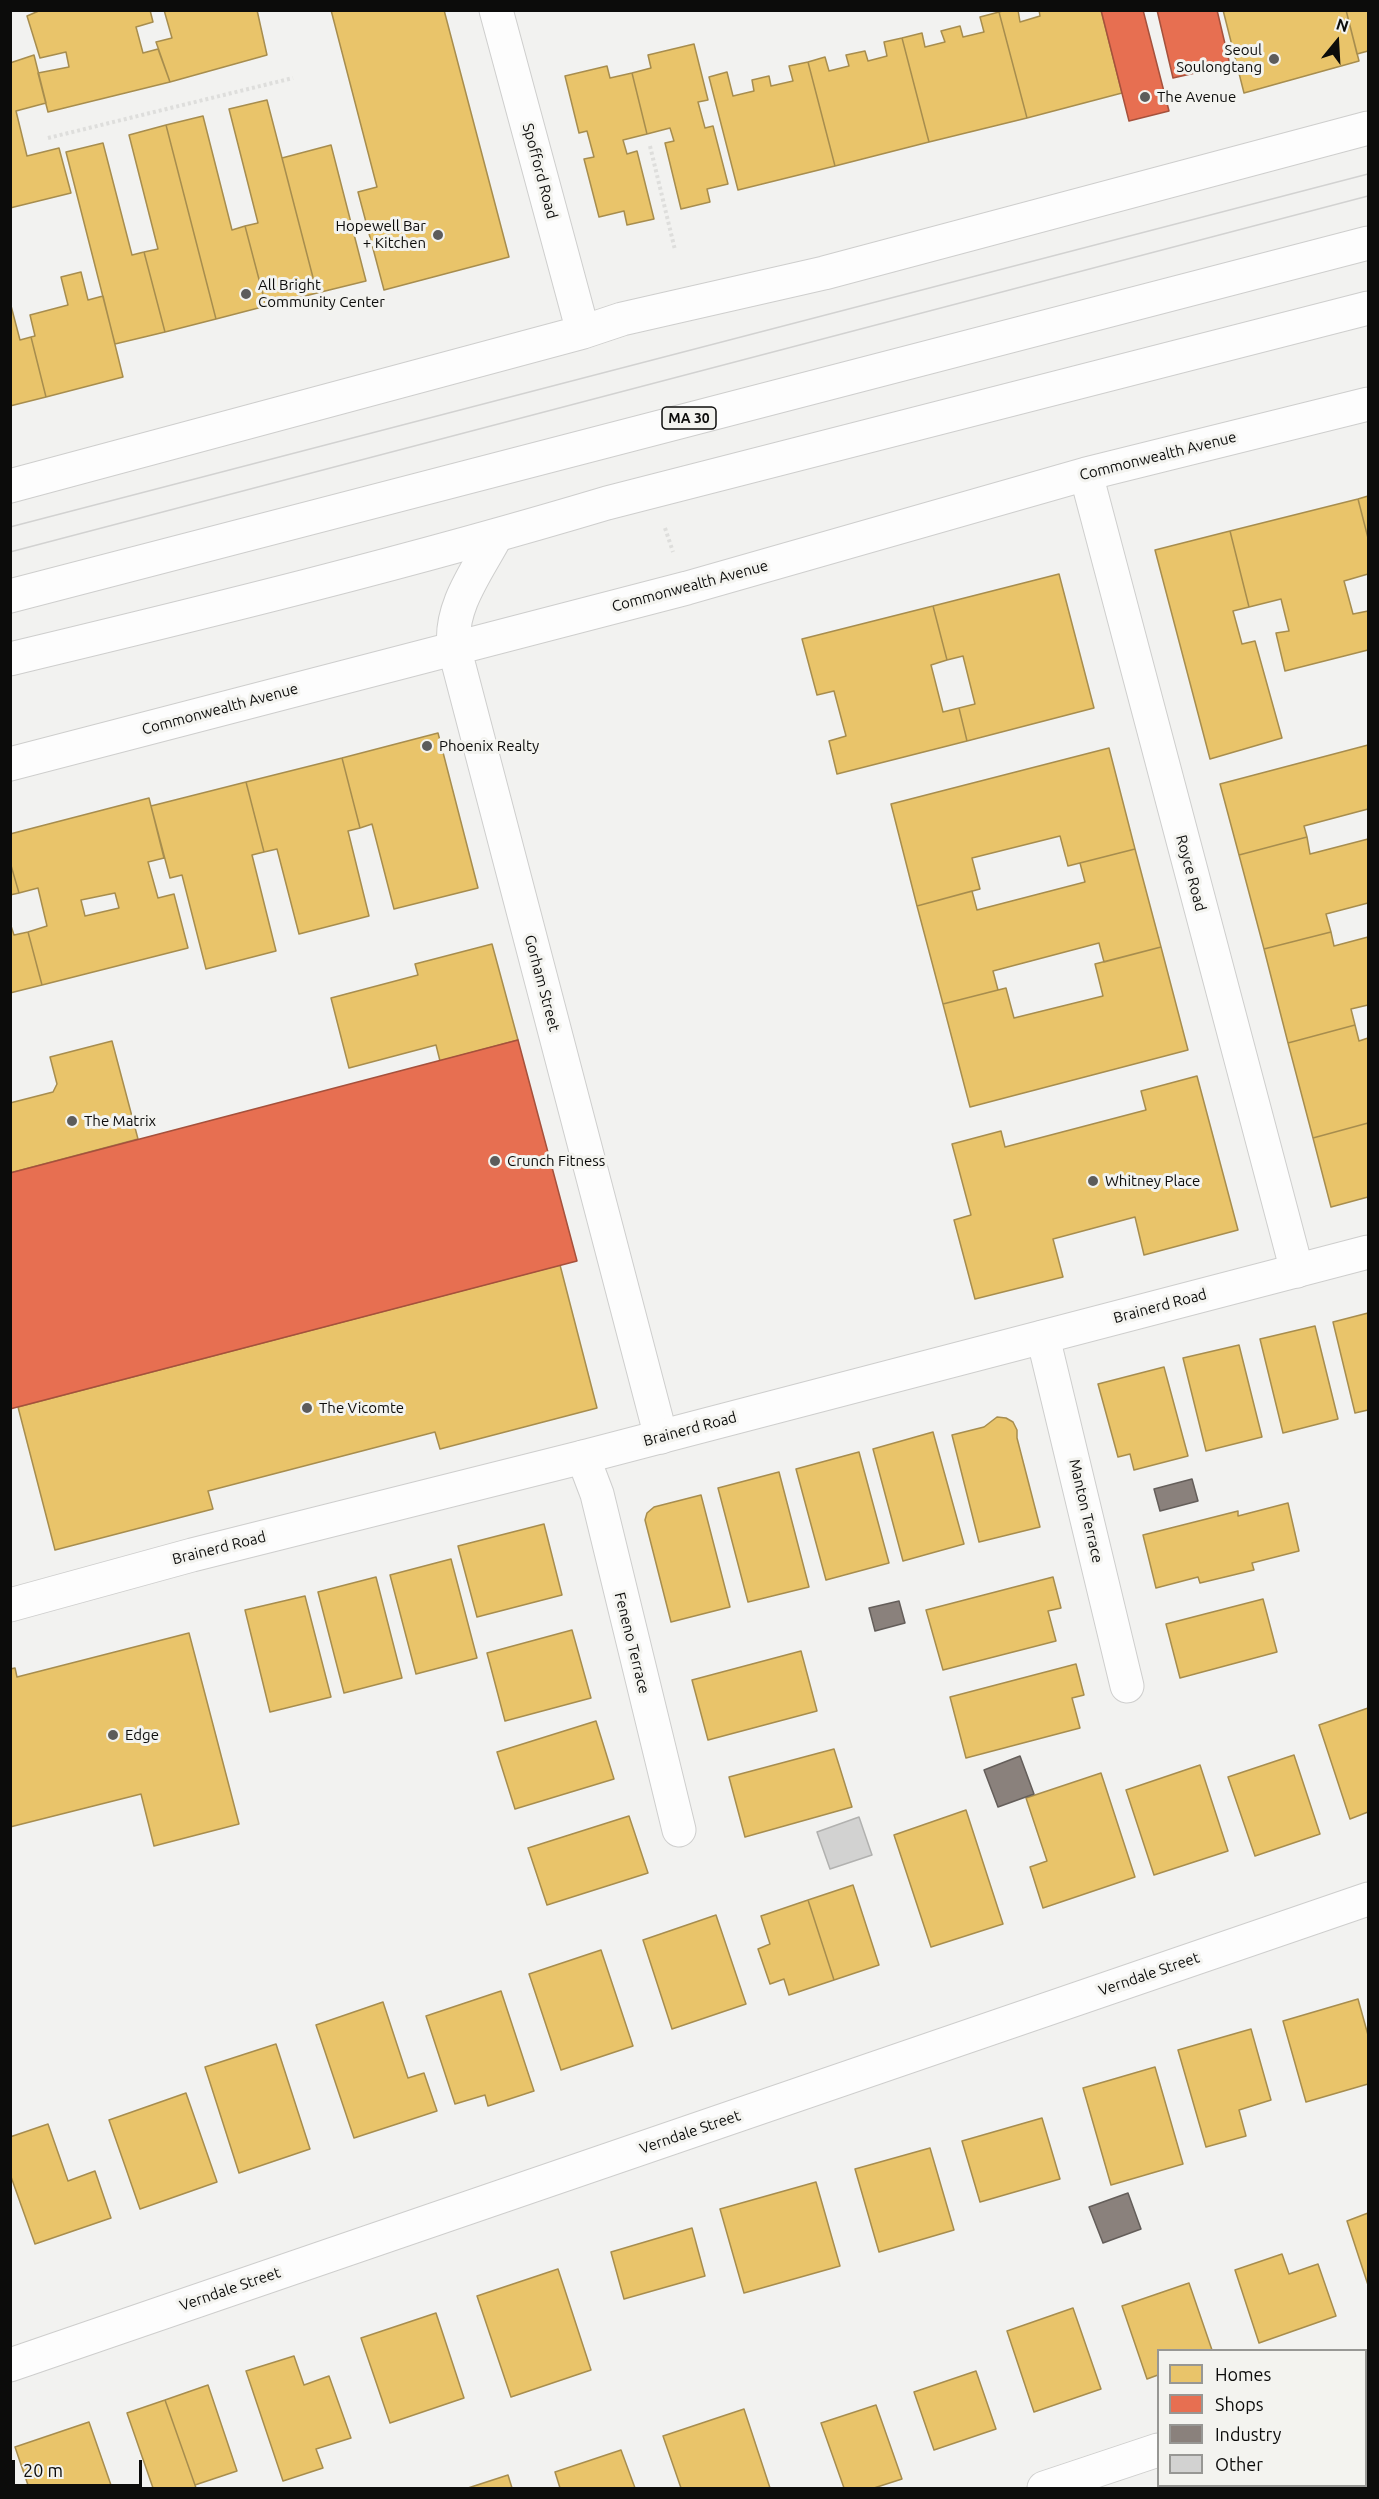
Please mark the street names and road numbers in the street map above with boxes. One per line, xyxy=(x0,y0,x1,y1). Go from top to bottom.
street label: Spofford Road xyxy=(519,121,561,221)
road number: MA 30 xyxy=(662,407,716,429)
street label: Commonwealth Avenue xyxy=(1078,428,1238,484)
street label: Commonwealth Avenue xyxy=(610,556,770,616)
street label: Commonwealth Avenue xyxy=(140,679,300,739)
street label: Royce Road xyxy=(1172,833,1210,913)
street label: Gorham Street xyxy=(521,933,563,1033)
street label: Brainerd Road xyxy=(1111,1285,1209,1327)
street label: Brainerd Road xyxy=(641,1408,739,1450)
street label: Manton Terrace xyxy=(1065,1457,1107,1565)
street label: Brainerd Road xyxy=(170,1528,268,1568)
street label: Feneno Terrace xyxy=(611,1590,653,1696)
street label: Verndale Street xyxy=(1096,1948,1202,2000)
street label: Verndale Street xyxy=(637,2106,743,2158)
street label: Verndale Street xyxy=(177,2263,283,2315)

